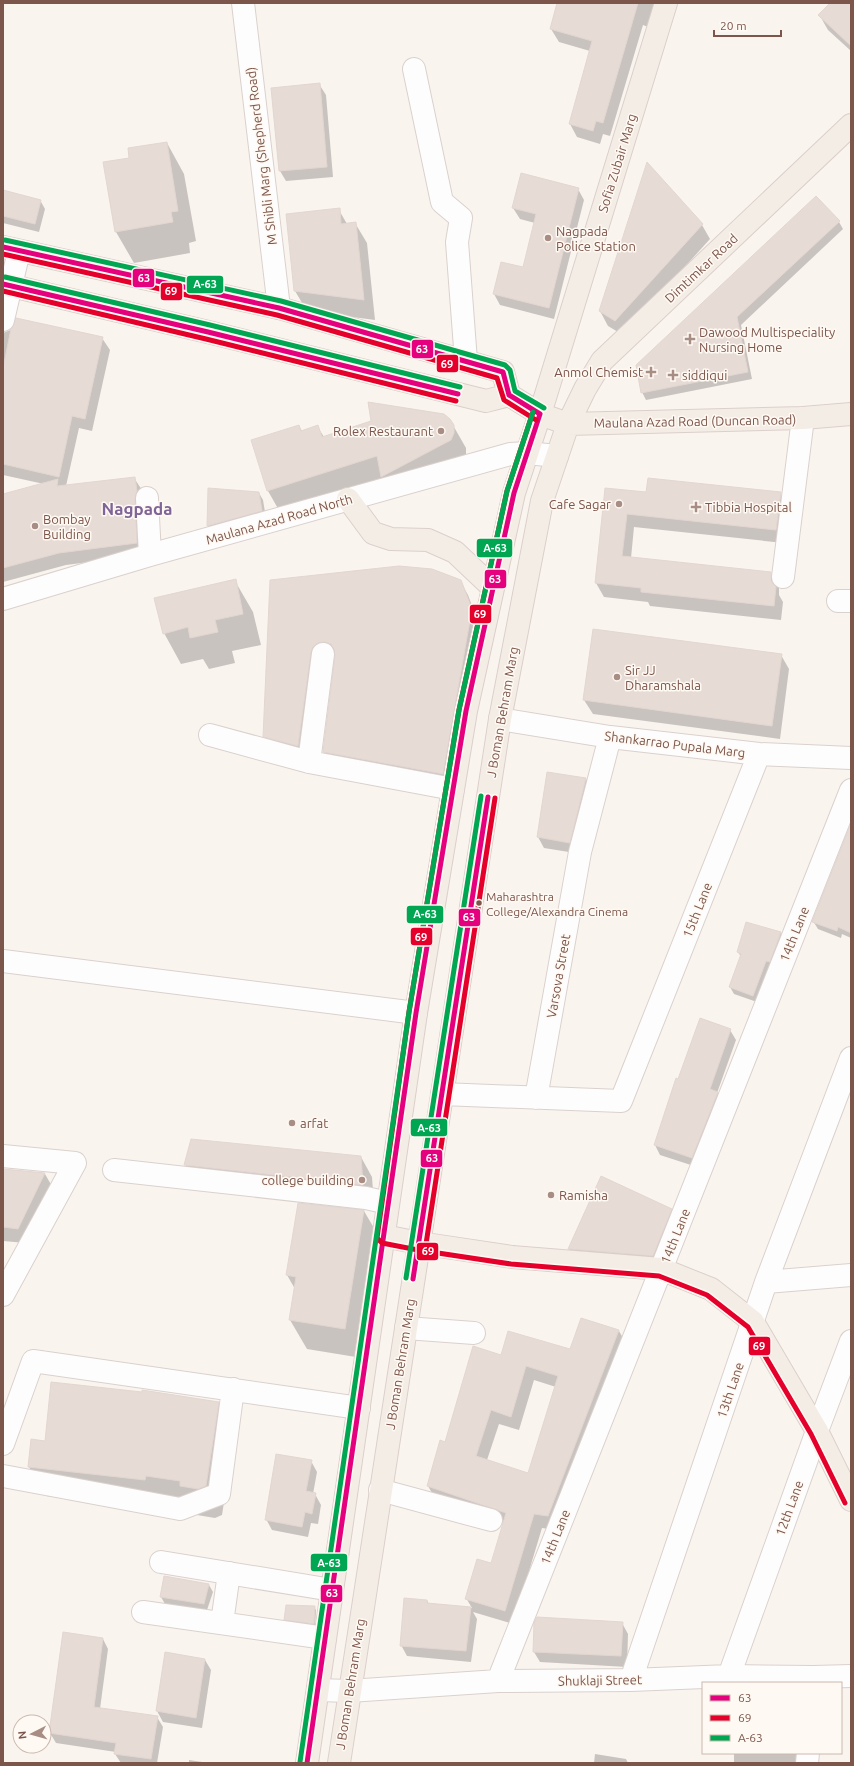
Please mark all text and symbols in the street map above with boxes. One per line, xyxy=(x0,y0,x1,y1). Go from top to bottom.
scale bar xyxy=(714,12,781,38)
text: 20 m xyxy=(720,19,747,32)
street label: M Shibli Marg (Shepherd Road) xyxy=(243,66,280,246)
street label: Sofia Zubair Marg xyxy=(595,112,639,214)
place label: Nagpada Police Station xyxy=(556,224,636,253)
street label: Dimtimkar Road xyxy=(662,231,740,305)
marker: Nagpada Police Station xyxy=(543,233,553,243)
line badge: 63 xyxy=(132,268,155,288)
text: 63 xyxy=(138,272,150,284)
line badge: A-63 xyxy=(186,275,224,294)
text: A-63 xyxy=(193,278,217,290)
line badge: 69 xyxy=(160,282,183,301)
text: 69 xyxy=(165,285,177,297)
place label: Dawood Multispeciality Nursing Home xyxy=(699,325,835,354)
marker: Dawood Multispeciality Nursing Home xyxy=(684,333,696,345)
line badge: 63 xyxy=(411,339,434,359)
text: 63 xyxy=(416,343,428,355)
line badge: 69 xyxy=(436,354,459,373)
text: 69 xyxy=(441,358,453,370)
place label: Anmol Chemist xyxy=(554,365,643,379)
marker: Anmol Chemist xyxy=(646,367,656,377)
place label: siddiqui xyxy=(682,368,727,382)
marker: siddiqui xyxy=(667,369,679,381)
street label: Maulana Azad Road (Duncan Road) xyxy=(594,412,796,431)
place label: Rolex Restaurant xyxy=(333,424,433,438)
marker: Rolex Restaurant xyxy=(436,426,446,436)
street label: Maulana Azad Road North xyxy=(204,491,354,547)
place label: Cafe Sagar xyxy=(549,497,611,511)
district label: Nagpada xyxy=(102,499,172,518)
marker: Cafe Sagar xyxy=(614,499,624,509)
place label: Tibbia Hospital xyxy=(705,500,793,514)
marker: Tibbia Hospital xyxy=(690,501,702,513)
place label: Bombay Building xyxy=(43,512,91,541)
marker: Bombay Building xyxy=(30,521,40,531)
line badge: A-63 xyxy=(476,538,513,558)
text: A-63 xyxy=(483,542,507,554)
line badge: 63 xyxy=(484,569,507,589)
text: 63 xyxy=(489,573,501,585)
line badge: 69 xyxy=(469,604,492,624)
text: 69 xyxy=(474,608,486,620)
street label: J Boman Behram Marg xyxy=(484,646,520,778)
place label: Sir JJ Dharamshala xyxy=(625,663,701,692)
marker: Sir JJ Dharamshala xyxy=(612,672,622,682)
street label: Shankarrao Pupala Marg xyxy=(604,728,746,760)
street label: 15th Lane xyxy=(680,880,714,940)
place label: Maharashtra College/Alexandra Cinema xyxy=(486,890,628,918)
marker: Maharashtra College/Alexandra Cinema xyxy=(474,898,484,908)
street label: 14th Lane xyxy=(777,904,811,964)
line badge: A-63 xyxy=(406,905,444,924)
text: A-63 xyxy=(413,908,437,920)
line badge: 63 xyxy=(458,908,481,927)
text: 63 xyxy=(463,911,475,923)
line badge: 69 xyxy=(410,927,433,946)
text: 69 xyxy=(415,931,427,943)
street label: Varsova Street xyxy=(544,933,572,1019)
place label: arfat xyxy=(300,1116,328,1130)
marker: arfat xyxy=(287,1118,297,1128)
line badge: A-63 xyxy=(410,1118,448,1137)
text: A-63 xyxy=(417,1122,441,1134)
line badge: 63 xyxy=(420,1149,443,1168)
text: 63 xyxy=(426,1152,438,1164)
place label: college building xyxy=(262,1173,354,1187)
marker: college building xyxy=(357,1175,367,1185)
place label: Ramisha xyxy=(559,1188,608,1202)
marker: Ramisha xyxy=(546,1190,556,1200)
street label: 14th Lane xyxy=(658,1206,692,1266)
line badge: 69 xyxy=(416,1242,439,1261)
text: 69 xyxy=(422,1245,434,1257)
street label: J Boman Behram Marg xyxy=(383,1297,417,1431)
line badge: 69 xyxy=(748,1336,771,1356)
text: 69 xyxy=(753,1340,765,1352)
street label: 13th Lane xyxy=(714,1360,746,1420)
street label: 12th Lane xyxy=(772,1478,806,1538)
street label: 14th Lane xyxy=(538,1507,572,1567)
line badge: A-63 xyxy=(310,1553,348,1572)
text: A-63 xyxy=(317,1557,341,1569)
line badge: 63 xyxy=(320,1584,343,1603)
text: 63 xyxy=(326,1587,338,1599)
street label: J Boman Behram Marg xyxy=(333,1617,367,1751)
street label: Shuklaji Street xyxy=(558,1672,642,1688)
legend xyxy=(702,1682,842,1754)
text: 63 xyxy=(738,1691,752,1704)
text: 69 xyxy=(738,1711,752,1724)
north arrow xyxy=(12,1714,52,1754)
text: N xyxy=(16,1730,28,1740)
text: A-63 xyxy=(738,1731,763,1744)

